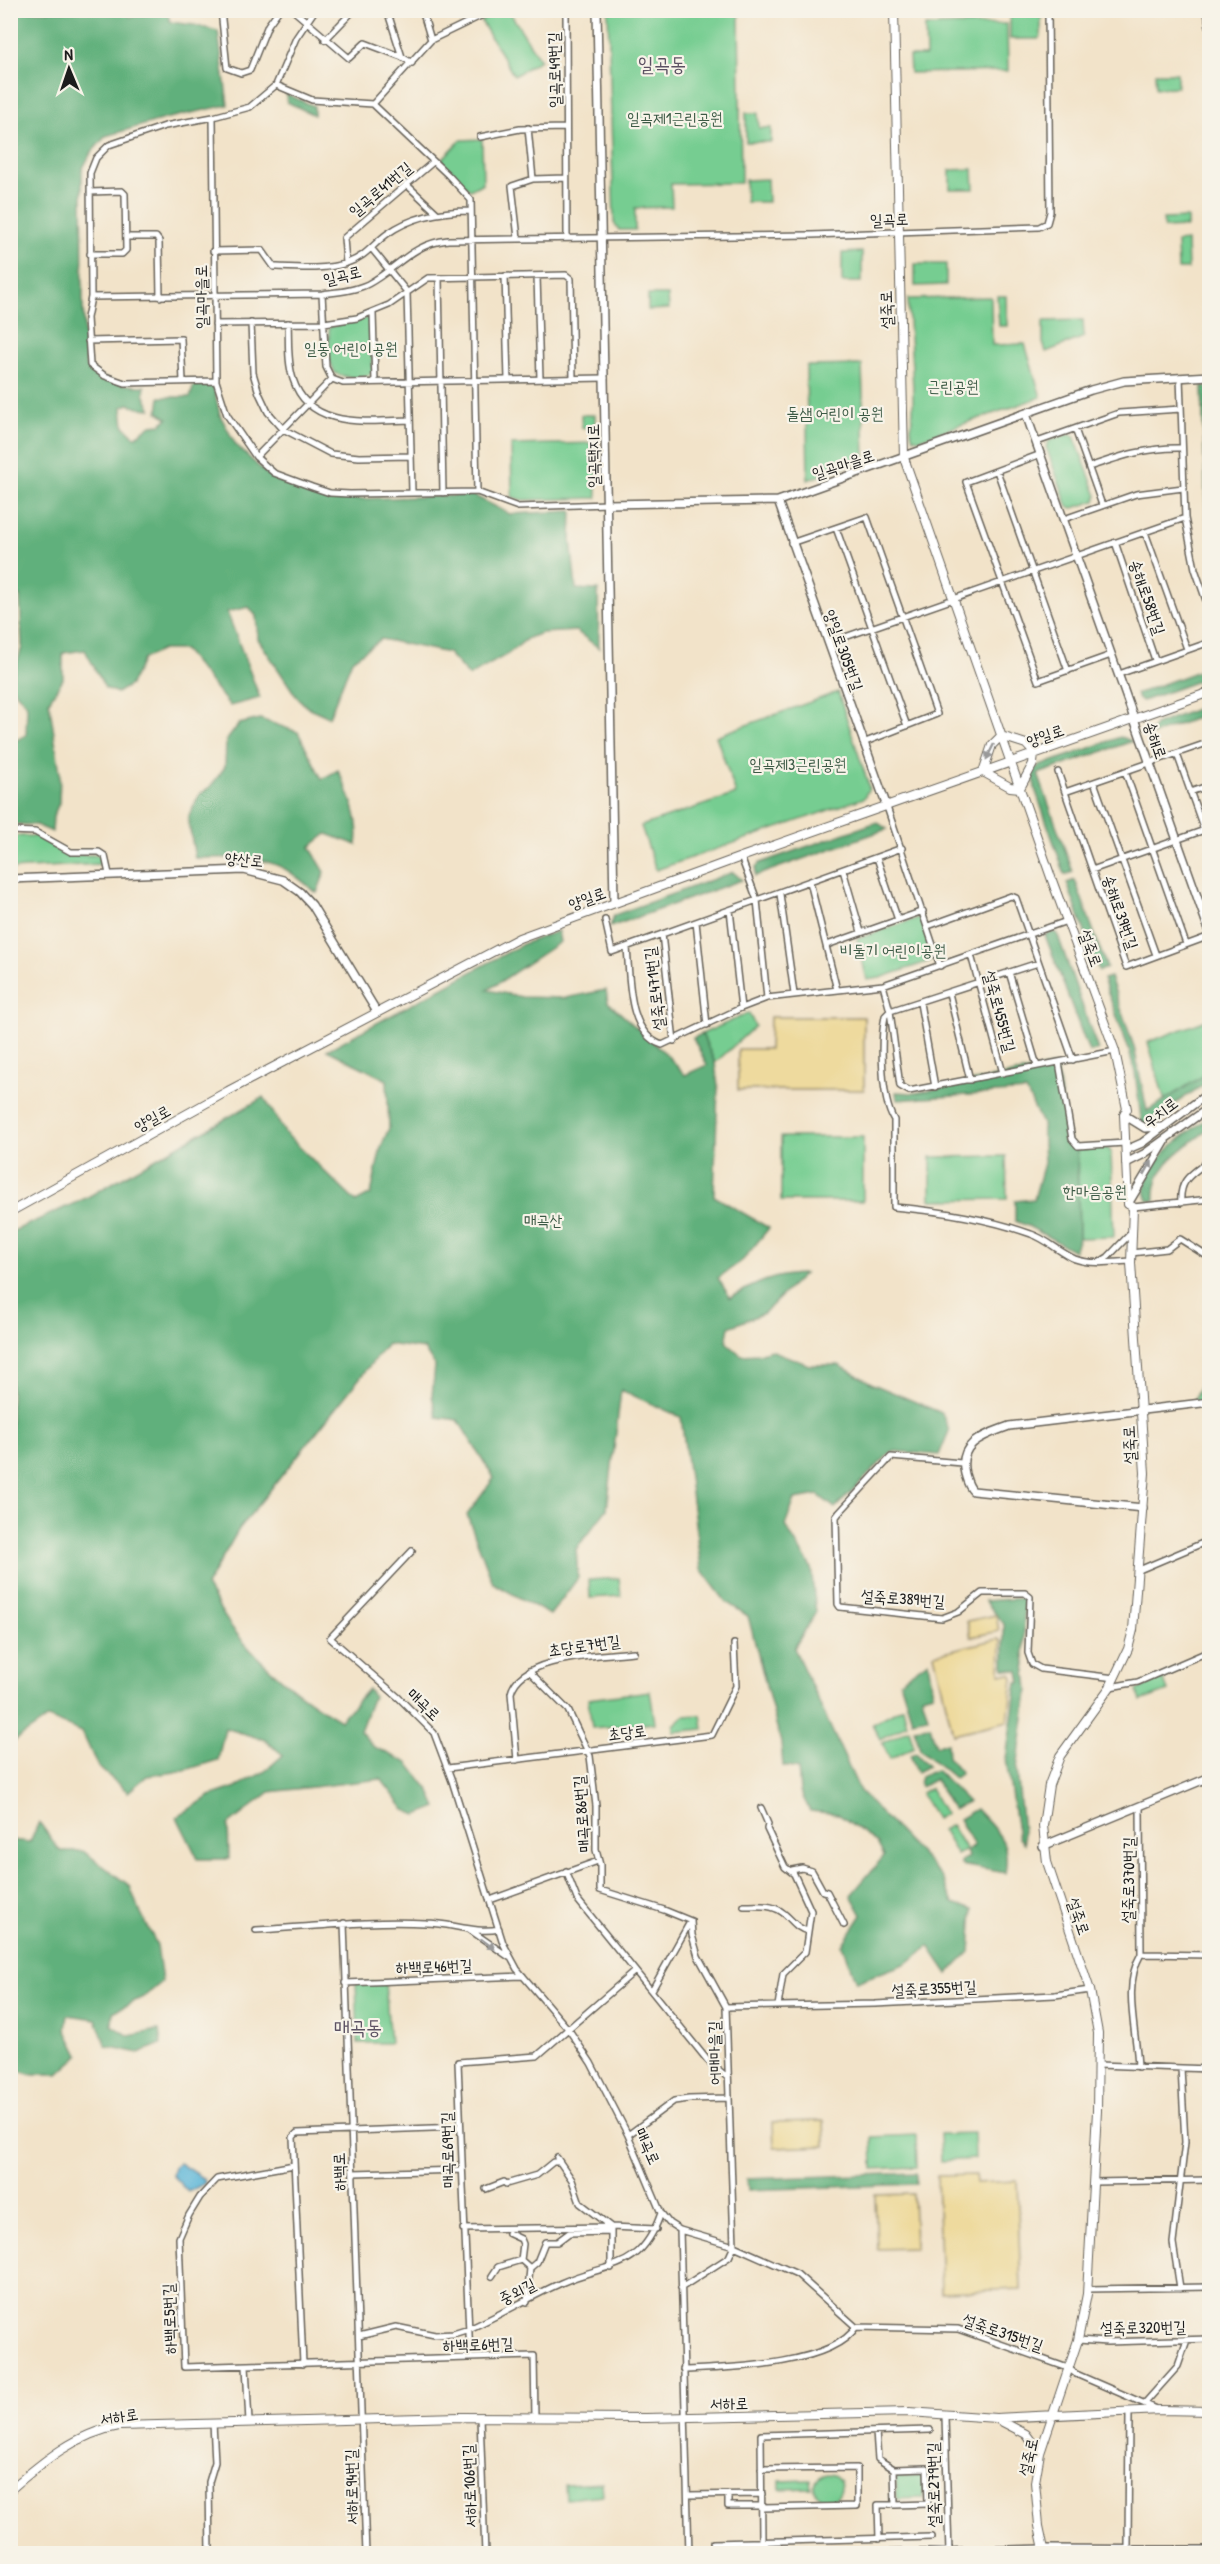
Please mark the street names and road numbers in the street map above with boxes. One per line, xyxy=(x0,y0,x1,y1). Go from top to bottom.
street label: 일곡로49번길 xyxy=(542,32,566,108)
street label: 일곡로41번길 xyxy=(344,156,416,222)
street label: 일곡로 xyxy=(869,207,909,231)
street label: 일곡로 xyxy=(321,260,363,290)
street label: 일곡마을로 xyxy=(189,265,213,329)
street label: 설죽로 xyxy=(874,290,898,330)
street label: 일곡택지로 xyxy=(581,424,605,488)
street label: 일곡마을로 xyxy=(809,444,877,484)
street label: 송해로58번길 xyxy=(1125,557,1171,638)
street label: 양일로305번길 xyxy=(819,606,869,694)
street label: 양일로 xyxy=(1023,718,1067,752)
street label: 송해로 xyxy=(1139,718,1173,762)
street label: 양산로 xyxy=(224,846,264,872)
street label: 송해로39번길 xyxy=(1098,872,1144,952)
street label: 양일로 xyxy=(565,881,609,915)
street label: 설죽로 xyxy=(1074,926,1108,970)
street label: 설죽로471번길 xyxy=(638,946,670,1032)
street label: 설죽로455번길 xyxy=(979,968,1022,1054)
street label: 우치로 xyxy=(1138,1092,1182,1132)
street label: 양일로 xyxy=(130,1099,174,1137)
street label: 설죽로 xyxy=(1117,1425,1141,1465)
street label: 설죽로389번길 xyxy=(860,1584,946,1612)
street label: 초당로7번길 xyxy=(547,1629,621,1661)
street label: 매곡로 xyxy=(402,1683,446,1725)
street label: 초당로 xyxy=(606,1719,648,1745)
street label: 매곡로86번길 xyxy=(567,1774,595,1854)
street label: 설죽로370번길 xyxy=(1116,1836,1140,1924)
street label: 설죽로 xyxy=(1062,1894,1096,1938)
street label: 하백로46번길 xyxy=(395,1954,473,1978)
street label: 설죽로355번길 xyxy=(891,1975,977,2001)
street label: 어매마을길 xyxy=(702,2021,726,2085)
street label: 매곡로69번길 xyxy=(435,2111,459,2189)
street label: 매곡로 xyxy=(630,2124,666,2168)
street label: 하백로 xyxy=(327,2152,351,2192)
street label: 중외길 xyxy=(495,2272,539,2310)
street label: 하백로5번길 xyxy=(157,2283,181,2355)
street label: 설죽로315번길 xyxy=(960,2308,1046,2356)
street label: 설죽로320번길 xyxy=(1100,2315,1186,2339)
street label: 하백로6번길 xyxy=(442,2332,514,2356)
street label: 서하로 xyxy=(709,2392,749,2414)
street label: 서하로 xyxy=(98,2402,140,2430)
street label: 설죽로 xyxy=(1013,2436,1043,2478)
street label: 설죽로279번길 xyxy=(921,2442,945,2528)
street label: 서하로106번길 xyxy=(457,2444,481,2528)
street label: 서하로94번길 xyxy=(339,2449,363,2525)

